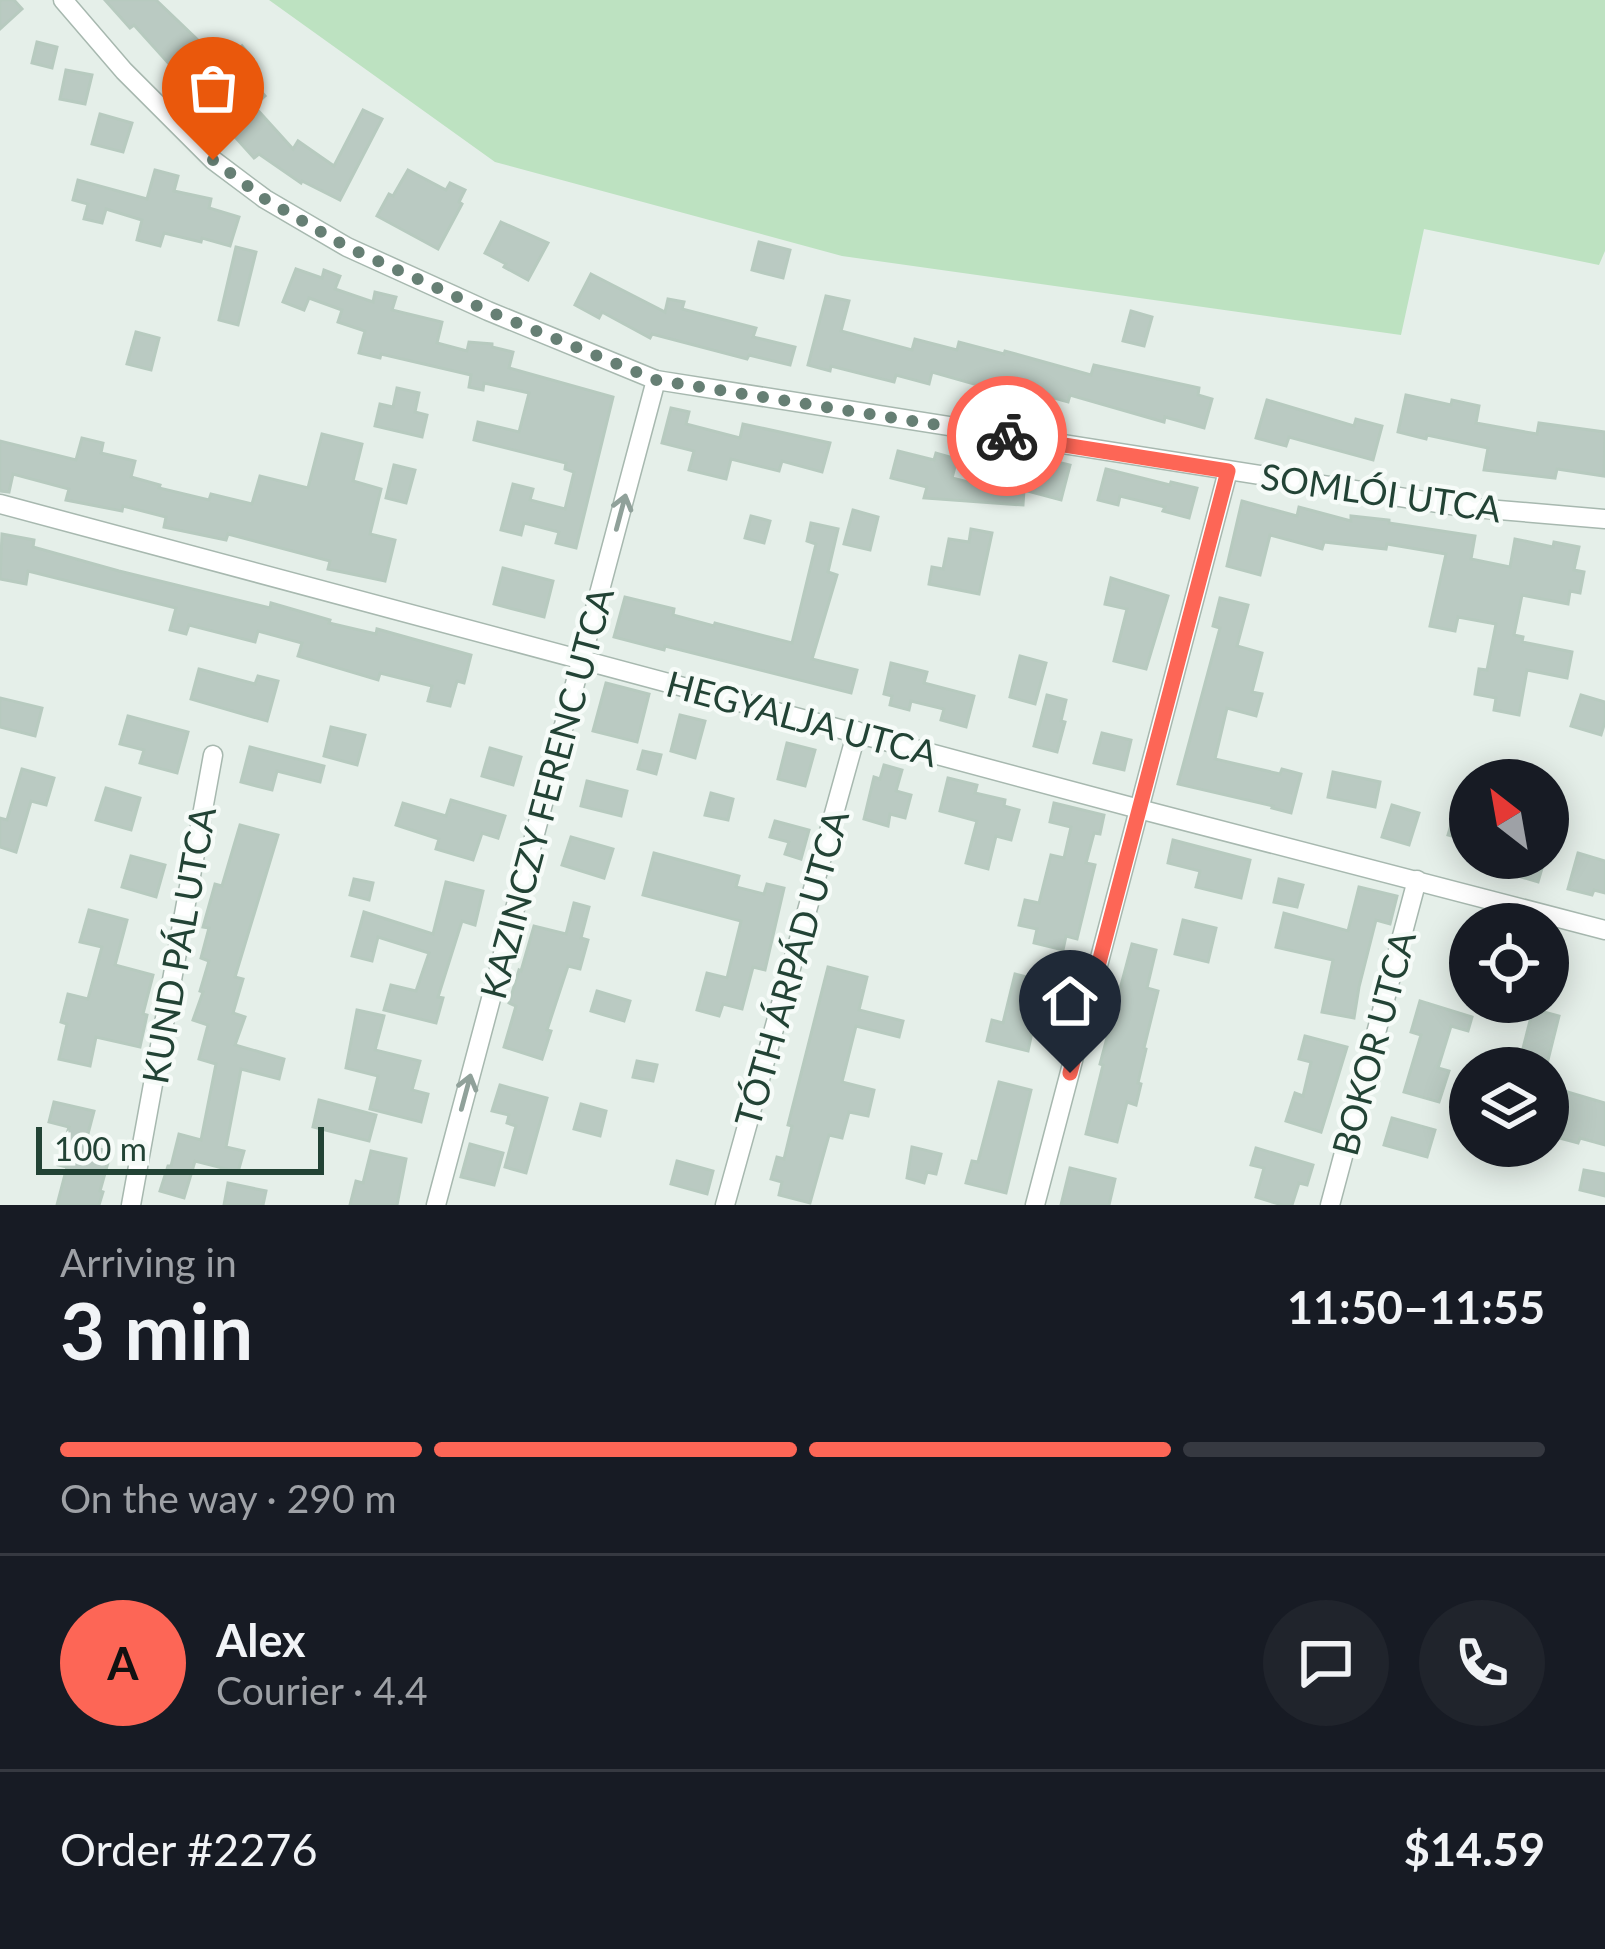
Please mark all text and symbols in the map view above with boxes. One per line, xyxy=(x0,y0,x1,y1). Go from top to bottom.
pin xyxy=(162,37,264,160)
icon: bag xyxy=(180,55,246,121)
courier xyxy=(947,376,1067,496)
icon: bike xyxy=(974,403,1040,469)
street label: SOMLÓI UTCA xyxy=(1258,453,1505,531)
one-way arrow xyxy=(611,494,633,532)
street label: KAZINCZY FERENC UTCA xyxy=(470,582,622,1003)
street label: HEGYALJA UTCA xyxy=(662,661,943,775)
north arrow xyxy=(1449,759,1569,879)
map controls xyxy=(1449,759,1569,1167)
street label: KUND PÁL UTCA xyxy=(132,803,224,1087)
street label: TÓTH ÁRPÁD UTCA xyxy=(725,804,857,1131)
button: locate xyxy=(1449,903,1569,1023)
street label: BOKOR UTCA xyxy=(1322,926,1424,1160)
pin xyxy=(1019,950,1121,1073)
icon: home xyxy=(1037,968,1103,1034)
button: layers xyxy=(1449,1047,1569,1167)
one-way arrow xyxy=(457,1074,479,1112)
scale bar xyxy=(36,1121,324,1174)
text: 100 m xyxy=(54,1128,147,1168)
text: Arriving in xyxy=(60,1239,237,1285)
text: 11:50–11:55 xyxy=(1287,1280,1545,1334)
text: 3 min xyxy=(60,1283,253,1377)
text: On the way · 290 m xyxy=(60,1475,397,1521)
button: chat xyxy=(1263,1600,1389,1726)
button: phone xyxy=(1419,1600,1545,1726)
text: Alex xyxy=(216,1613,306,1667)
text: A xyxy=(107,1636,139,1690)
text: Courier · 4.4 xyxy=(216,1667,428,1713)
text: Order #2276 xyxy=(60,1822,318,1876)
text: $14.59 xyxy=(1404,1822,1545,1876)

